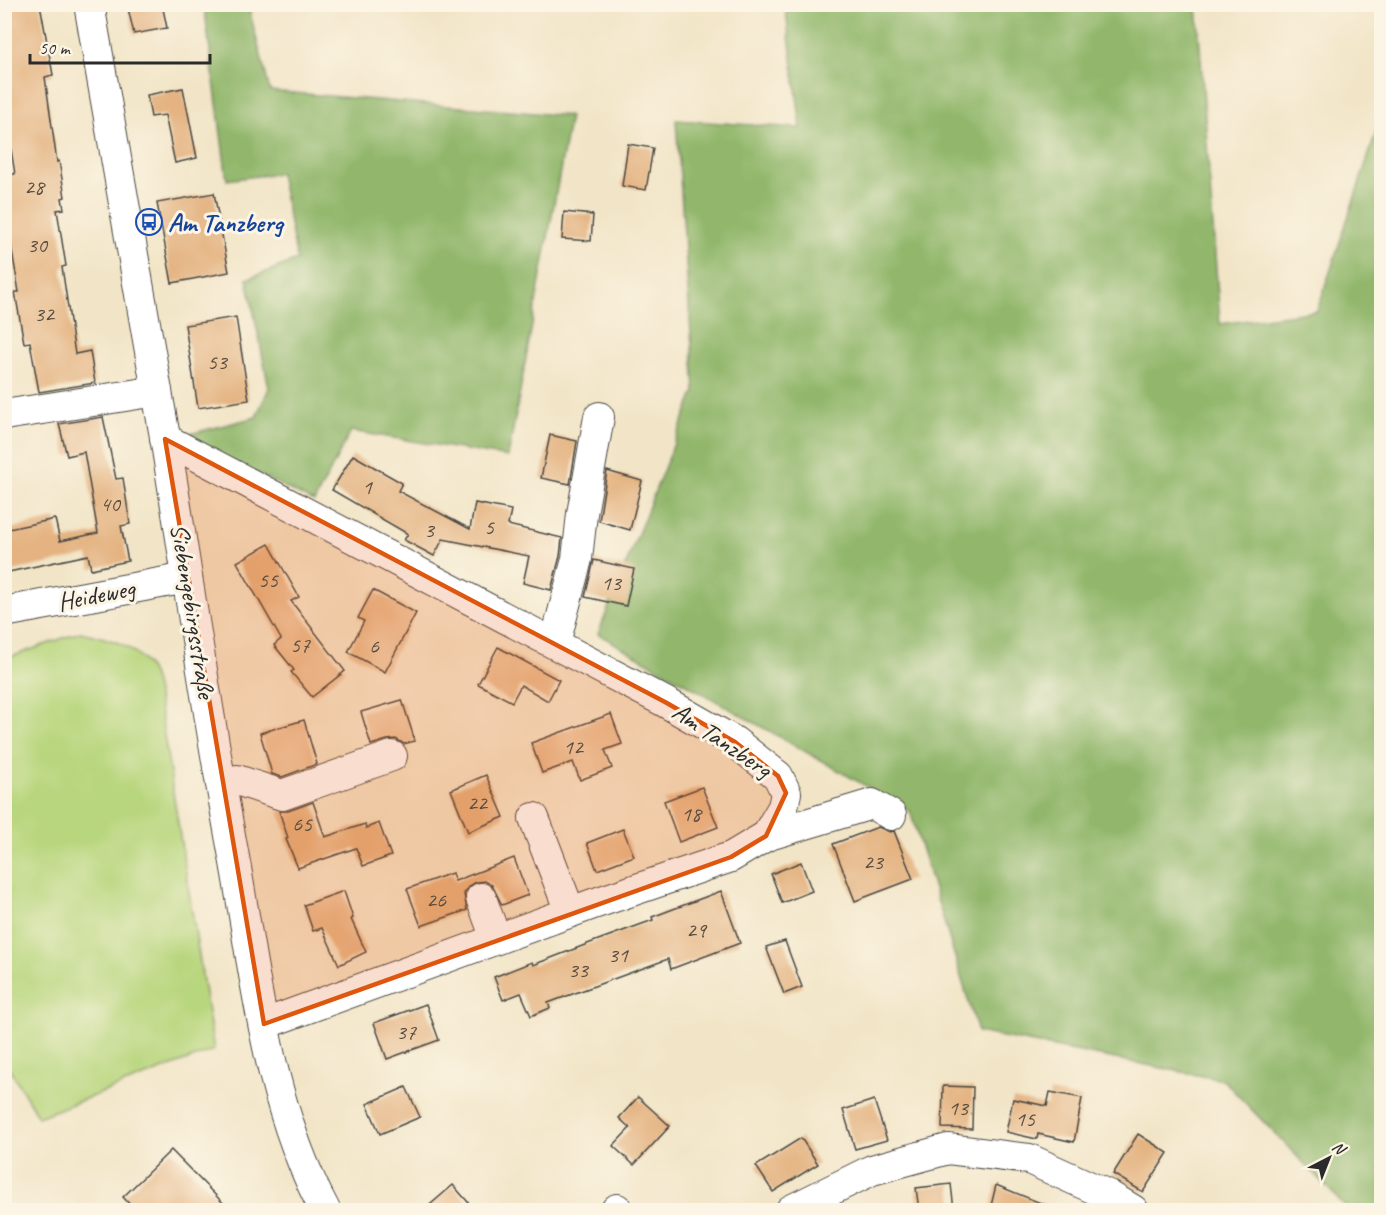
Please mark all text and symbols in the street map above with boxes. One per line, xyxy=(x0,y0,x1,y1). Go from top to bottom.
scale bar xyxy=(30,27,210,65)
text: 50 m xyxy=(39,37,72,59)
house number: 28 xyxy=(24,173,46,201)
place label: Am Tanzberg xyxy=(168,206,285,239)
bus stop icon: Am Tanzberg xyxy=(134,207,164,237)
house number: 30 xyxy=(27,231,49,259)
house number: 32 xyxy=(34,300,56,328)
house number: 53 xyxy=(207,348,229,376)
house number: 1 xyxy=(362,473,373,501)
house number: 40 xyxy=(100,490,122,518)
house number: 5 xyxy=(484,513,495,541)
house number: 3 xyxy=(424,516,436,544)
street label: Siebengebirgsstraße xyxy=(163,521,223,703)
house number: 55 xyxy=(258,566,279,594)
house number: 13 xyxy=(601,569,623,597)
street label: Heideweg xyxy=(55,571,139,619)
house number: 57 xyxy=(290,631,311,659)
house number: 6 xyxy=(369,632,380,660)
street label: Am Tanzberg xyxy=(666,695,780,786)
house number: 12 xyxy=(563,733,585,761)
house number: 22 xyxy=(467,789,489,817)
house number: 18 xyxy=(681,800,703,828)
house number: 65 xyxy=(292,810,313,838)
house number: 23 xyxy=(863,848,885,876)
house number: 26 xyxy=(426,886,447,914)
house number: 29 xyxy=(686,916,708,944)
house number: 31 xyxy=(608,941,629,969)
house number: 33 xyxy=(568,956,590,984)
house number: 37 xyxy=(396,1018,417,1046)
house number: 13 xyxy=(948,1094,970,1122)
house number: 15 xyxy=(1015,1105,1036,1133)
north arrow xyxy=(1299,1128,1359,1188)
text: N xyxy=(1328,1137,1351,1160)

